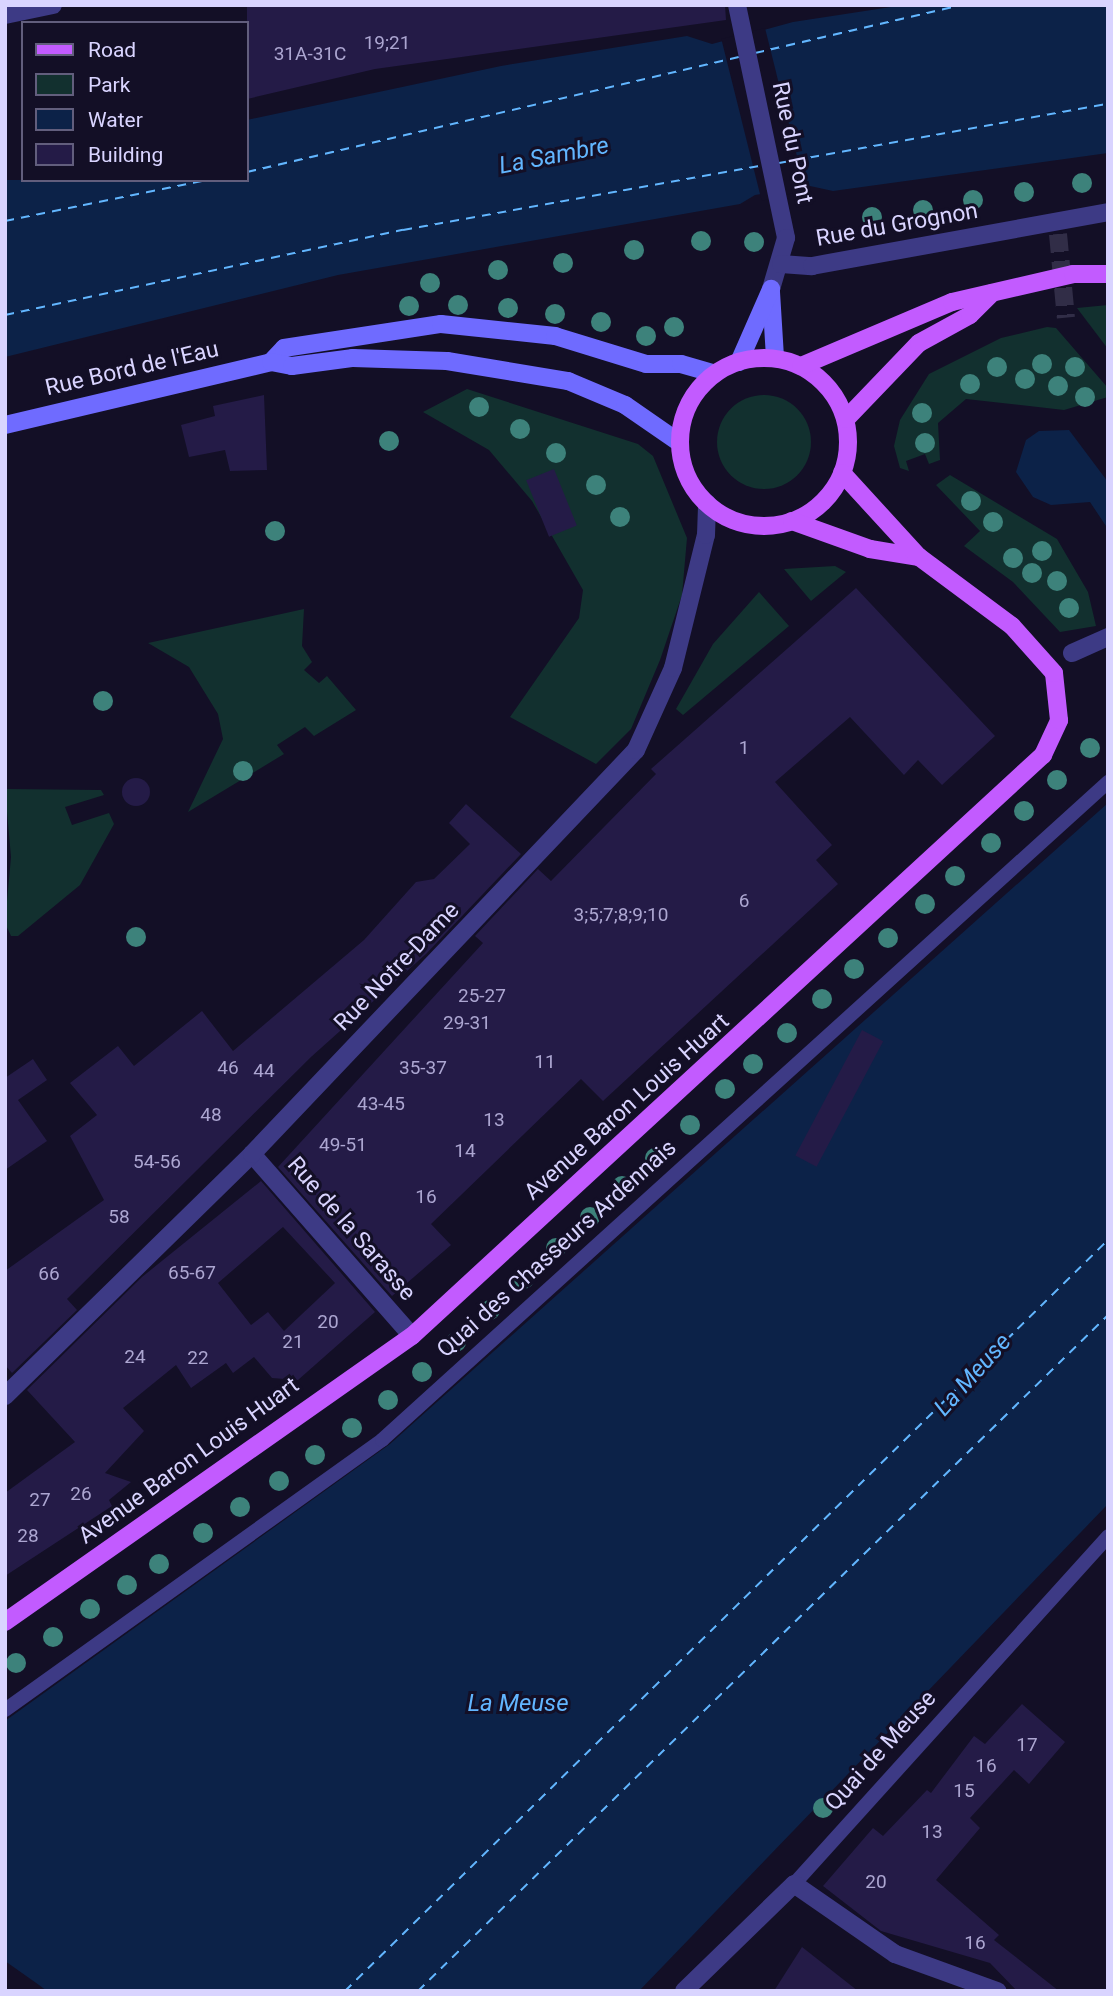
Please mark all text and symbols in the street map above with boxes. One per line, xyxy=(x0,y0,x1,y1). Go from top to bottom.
legend xyxy=(21,21,248,182)
house number: 19;21 xyxy=(364,32,410,54)
text: Road xyxy=(88,38,136,62)
house number: 31A-31C xyxy=(274,43,346,65)
text: Park xyxy=(88,73,130,97)
street label: Rue du Pont xyxy=(766,80,818,206)
text: Water xyxy=(88,108,143,132)
water label: La Sambre xyxy=(497,131,611,181)
text: Building xyxy=(88,143,163,167)
street label: Rue du Grognon xyxy=(814,197,980,253)
street label: Rue Bord de l'Eau xyxy=(43,336,221,402)
house number: 1 xyxy=(739,737,749,759)
house number: 6 xyxy=(739,890,749,912)
street label: Rue Notre-Dame xyxy=(329,897,465,1037)
house number: 3;5;7;8;9;10 xyxy=(574,904,668,926)
house number: 25-27 xyxy=(458,985,506,1007)
street label: Avenue Baron Louis Huart xyxy=(519,1008,735,1206)
house number: 29-31 xyxy=(443,1012,491,1034)
house number: 11 xyxy=(534,1051,556,1073)
house number: 46 xyxy=(217,1057,239,1079)
house number: 35-37 xyxy=(399,1057,447,1079)
house number: 44 xyxy=(253,1060,275,1082)
house number: 43-45 xyxy=(357,1093,405,1115)
house number: 48 xyxy=(200,1104,222,1126)
house number: 13 xyxy=(483,1109,505,1131)
house number: 49-51 xyxy=(319,1134,367,1156)
street label: Quai des Chasseurs Ardennais xyxy=(432,1134,682,1364)
house number: 14 xyxy=(454,1140,476,1162)
house number: 54-56 xyxy=(133,1151,181,1173)
street label: Rue de la Sarasse xyxy=(281,1151,421,1307)
house number: 16 xyxy=(415,1186,437,1208)
house number: 58 xyxy=(108,1206,130,1228)
house number: 65-67 xyxy=(168,1262,216,1284)
house number: 66 xyxy=(38,1263,60,1285)
house number: 20 xyxy=(317,1311,339,1333)
water label: La Meuse xyxy=(929,1328,1017,1422)
house number: 21 xyxy=(282,1331,304,1353)
house number: 24 xyxy=(124,1346,146,1368)
house number: 22 xyxy=(187,1347,209,1369)
street label: Avenue Baron Louis Huart xyxy=(73,1372,305,1550)
house number: 26 xyxy=(70,1483,92,1505)
house number: 27 xyxy=(29,1489,51,1511)
house number: 28 xyxy=(17,1525,39,1547)
street label: Quai de Meuse xyxy=(820,1685,942,1817)
water label: La Meuse xyxy=(468,1690,568,1718)
house number: 17 xyxy=(1016,1734,1038,1756)
house number: 16 xyxy=(975,1755,997,1777)
house number: 15 xyxy=(953,1780,975,1802)
house number: 13 xyxy=(921,1821,943,1843)
house number: 20 xyxy=(865,1871,887,1893)
house number: 16 xyxy=(964,1932,986,1954)

